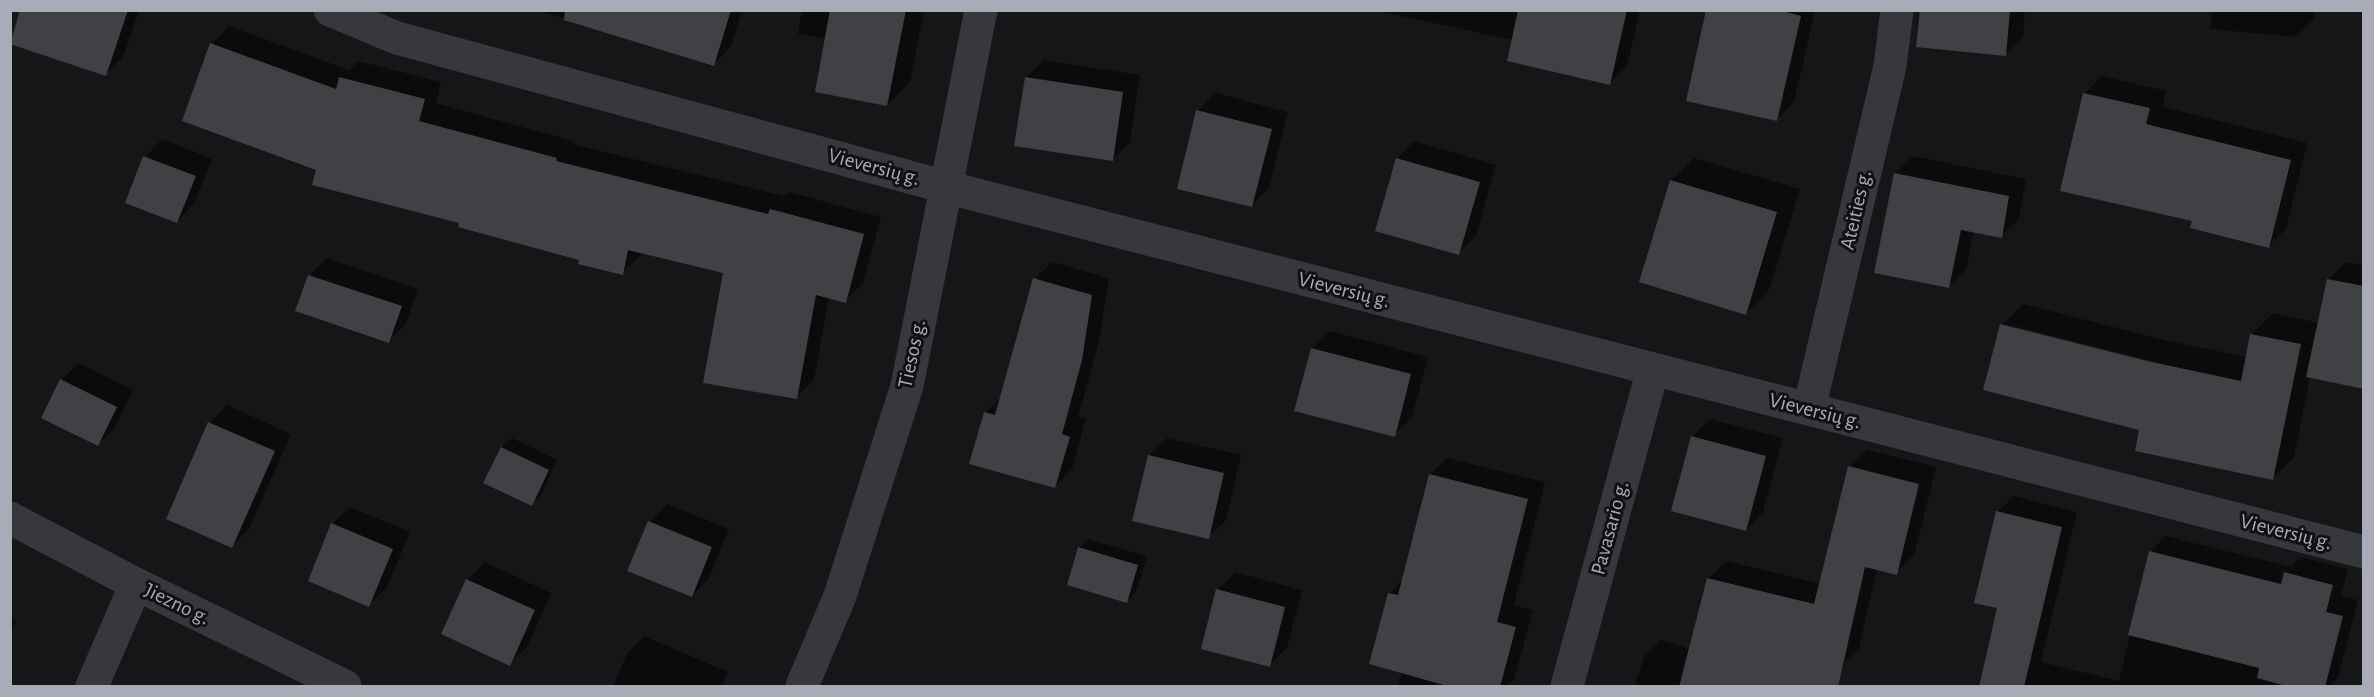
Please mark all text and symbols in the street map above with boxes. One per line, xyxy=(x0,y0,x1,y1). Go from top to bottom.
street label: Vieversių g. xyxy=(825,143,923,191)
street label: Ateities g. xyxy=(1835,168,1877,252)
street label: Vieversių g. xyxy=(1295,266,1393,314)
street label: Tiesos g. xyxy=(892,317,932,391)
street label: Vieversių g. xyxy=(1766,387,1864,435)
street label: Pavasario g. xyxy=(1585,478,1635,578)
street label: Vieversių g. xyxy=(2237,508,2335,556)
street label: Jiezno g. xyxy=(140,577,214,631)

